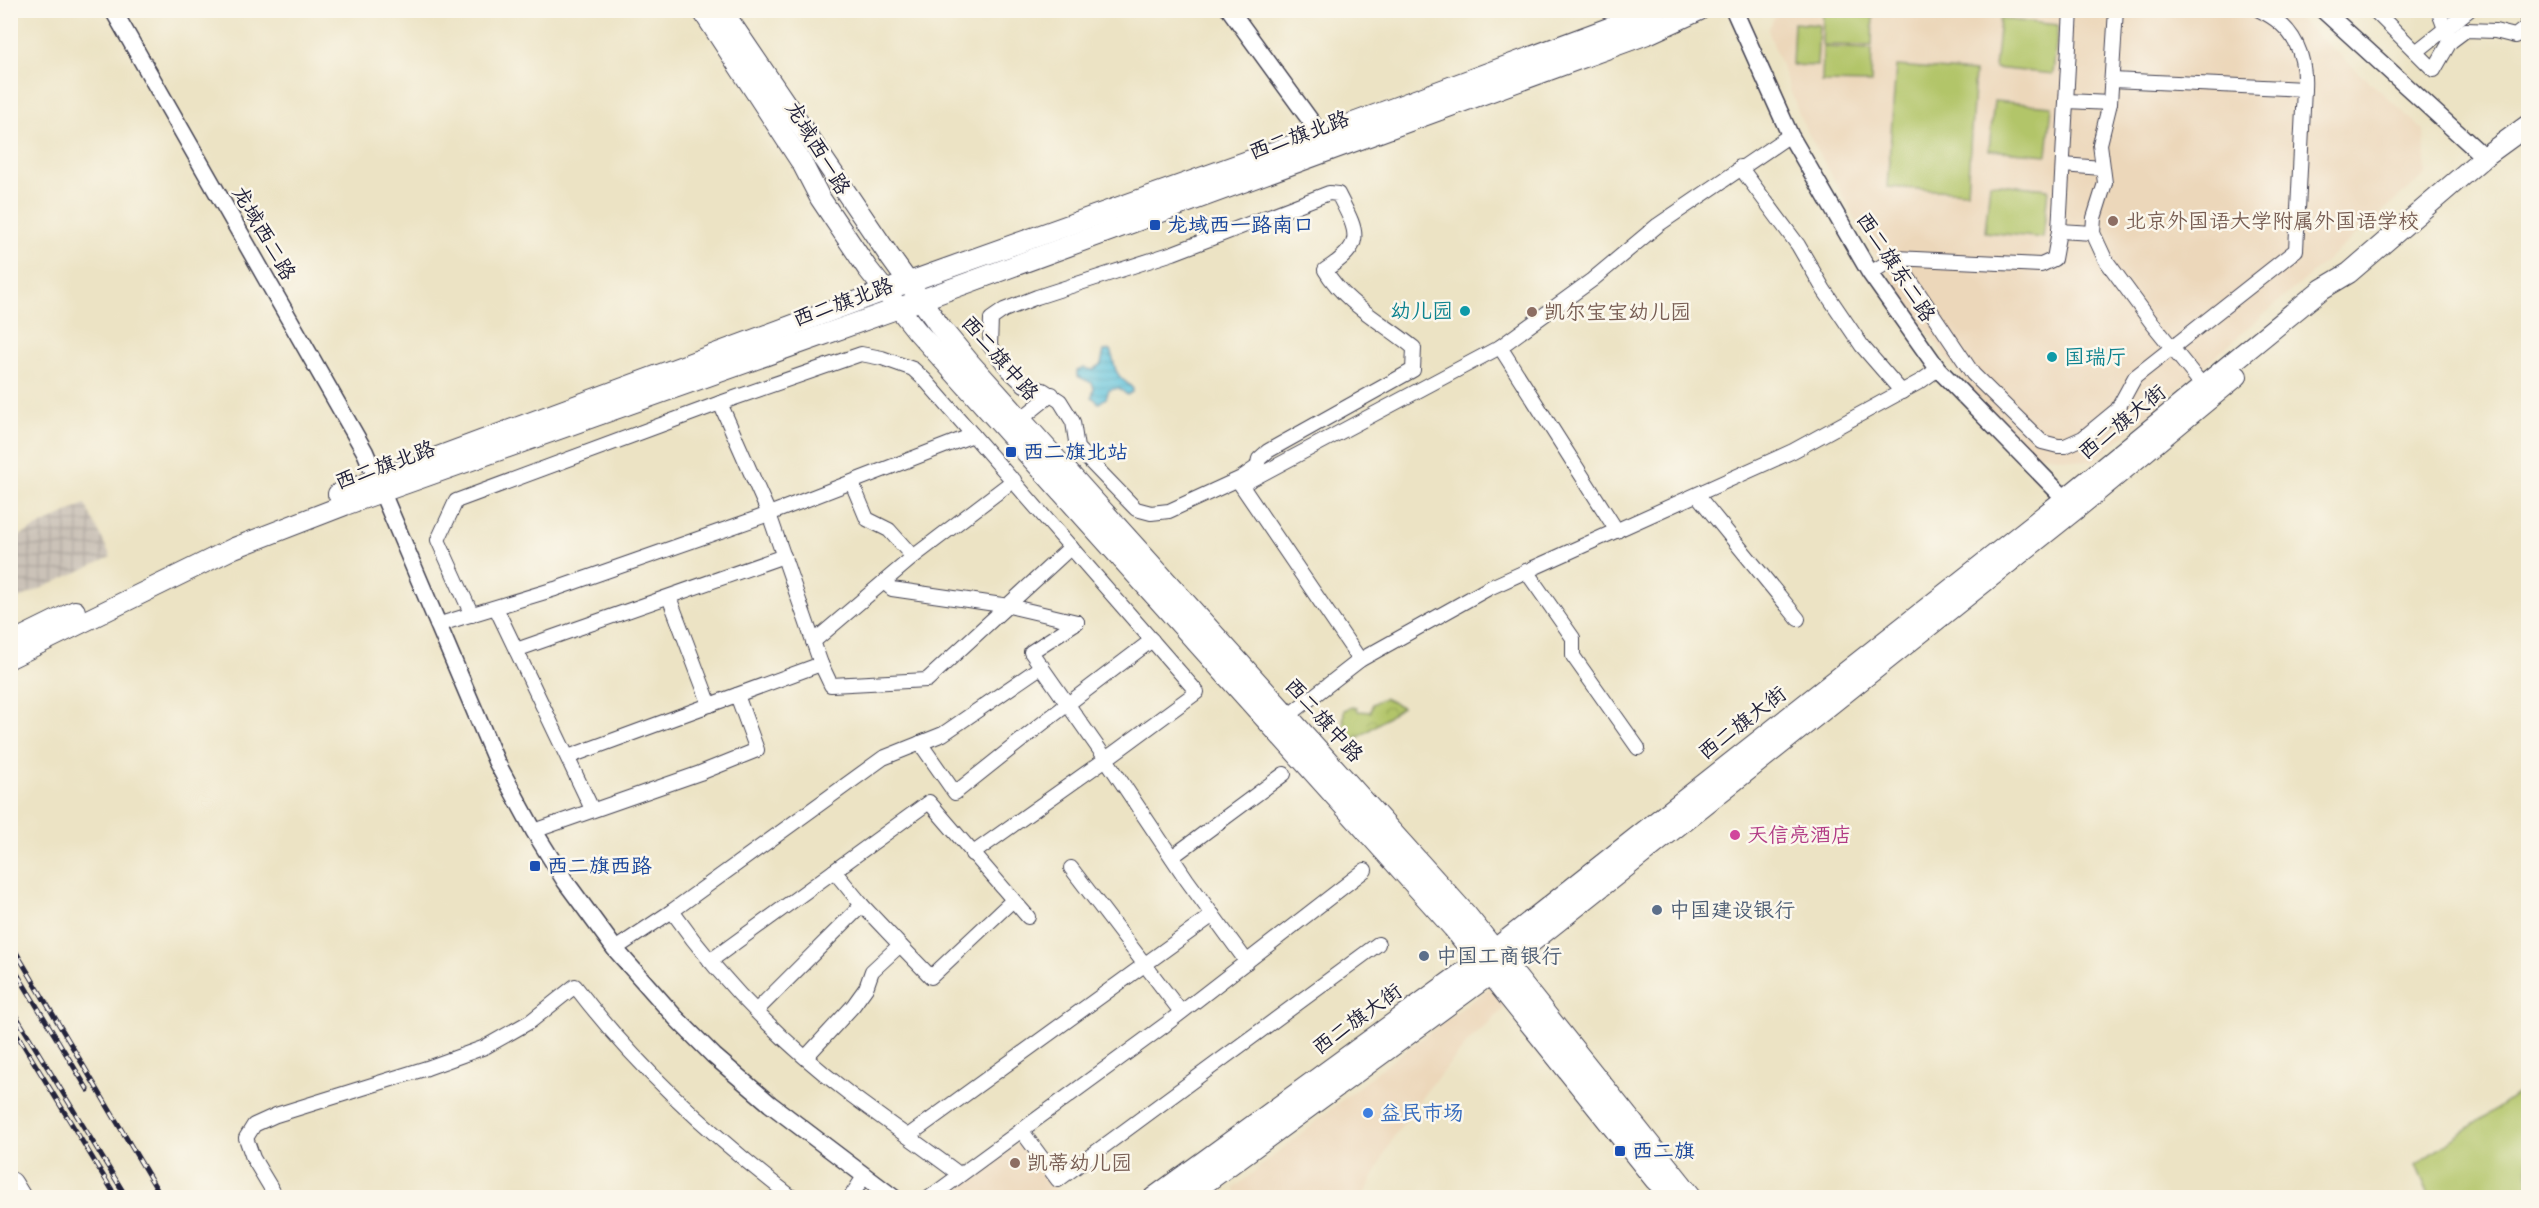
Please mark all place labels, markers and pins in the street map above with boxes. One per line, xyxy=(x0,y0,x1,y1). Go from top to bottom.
place label: 北京外国语大学附属外国语学校 xyxy=(2125,206,2419,233)
place label: 龙域西一路南口 xyxy=(1167,210,1314,237)
marker: 北京外国语大学附属外国语学校 xyxy=(2106,214,2120,228)
marker: 龙域西一路南口 xyxy=(1148,218,1162,232)
place label: 幼儿园 xyxy=(1390,296,1453,323)
place label: 凯尔宝宝幼儿园 xyxy=(1544,297,1691,324)
marker: 幼儿园 xyxy=(1458,304,1472,318)
marker: 凯尔宝宝幼儿园 xyxy=(1525,305,1539,319)
place label: 国瑞厅 xyxy=(2064,342,2127,369)
marker: 国瑞厅 xyxy=(2045,350,2059,364)
place label: 西二旗北站 xyxy=(1023,437,1128,464)
marker: 西二旗北站 xyxy=(1004,445,1018,459)
place label: 天信亮酒店 xyxy=(1747,820,1852,847)
marker: 天信亮酒店 xyxy=(1728,828,1742,842)
place label: 西二旗西路 xyxy=(547,851,652,878)
marker: 西二旗西路 xyxy=(528,859,542,873)
place label: 中国建设银行 xyxy=(1669,895,1795,922)
marker: 中国建设银行 xyxy=(1650,903,1664,917)
place label: 中国工商银行 xyxy=(1436,941,1562,968)
marker: 中国工商银行 xyxy=(1417,949,1431,963)
place label: 益民市场 xyxy=(1380,1098,1464,1125)
marker: 益民市场 xyxy=(1361,1106,1375,1120)
place label: 西二旗 xyxy=(1632,1136,1695,1163)
marker: 西二旗 xyxy=(1613,1144,1627,1158)
place label: 凯蒂幼儿园 xyxy=(1027,1148,1132,1175)
marker: 凯蒂幼儿园 xyxy=(1008,1156,1022,1170)

